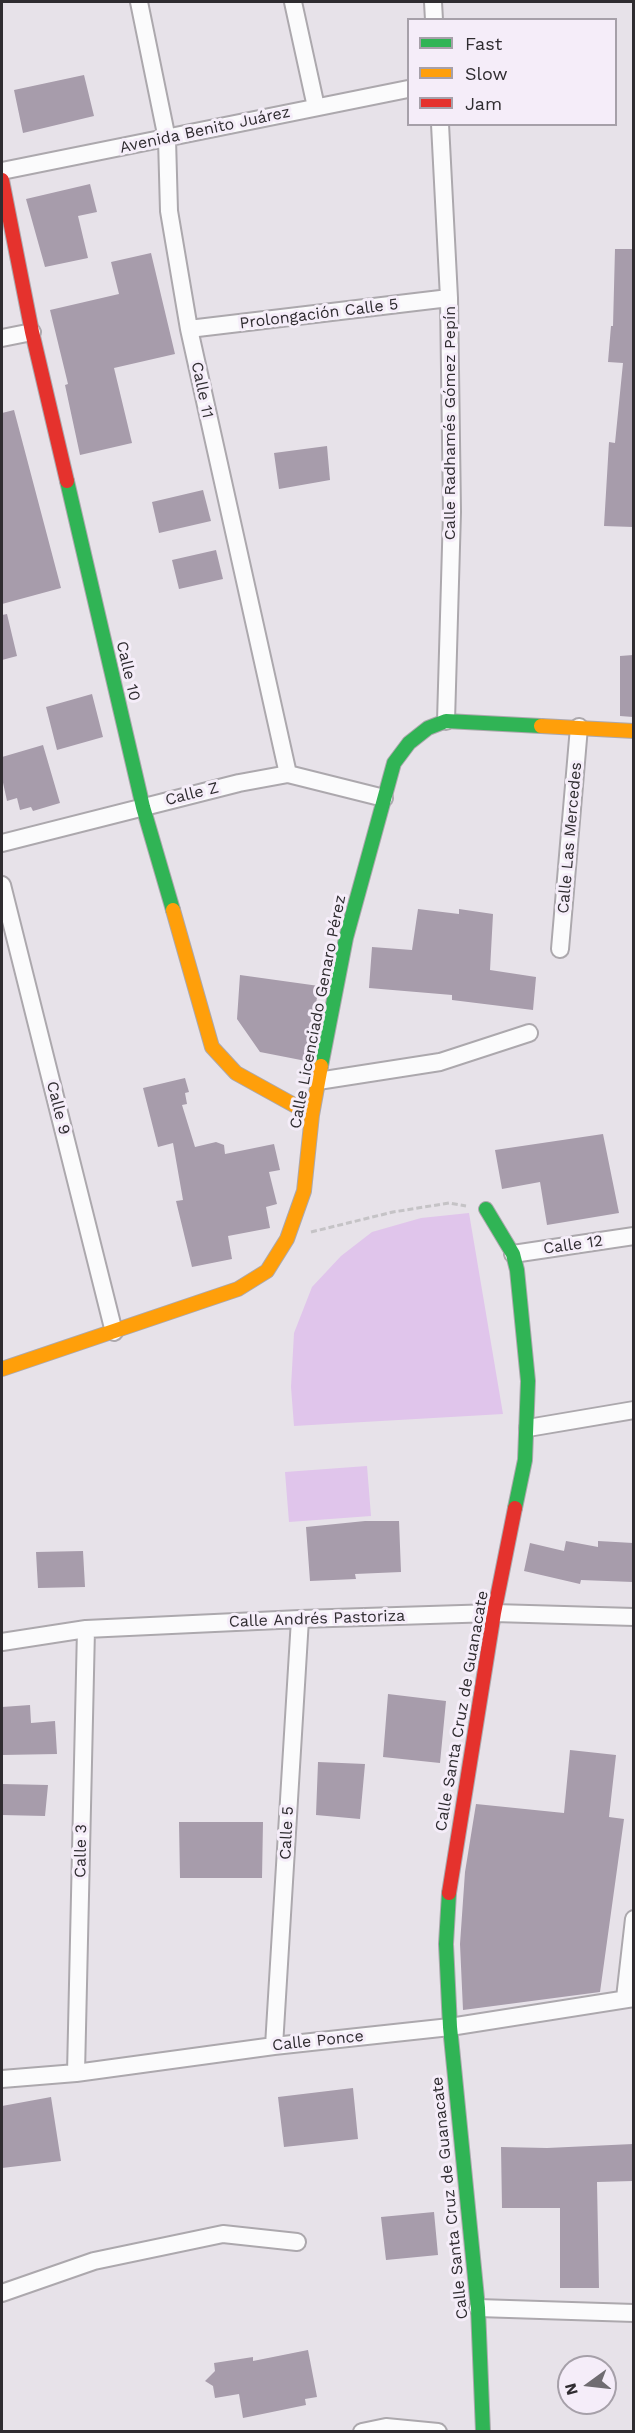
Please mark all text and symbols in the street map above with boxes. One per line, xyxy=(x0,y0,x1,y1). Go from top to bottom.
legend xyxy=(407,18,617,126)
text: Fast xyxy=(465,33,502,54)
text: Slow xyxy=(465,63,508,84)
text: Jam xyxy=(465,93,502,114)
street label: Avenida Benito Juárez xyxy=(118,103,292,157)
street label: Prolongación Calle 5 xyxy=(239,295,399,333)
street label: Calle Radhamés Gómez Pepín xyxy=(440,306,460,540)
street label: Calle 11 xyxy=(187,360,217,420)
street label: Calle 10 xyxy=(112,639,144,703)
street label: Calle Las Mercedes xyxy=(554,761,586,915)
street label: Calle Z xyxy=(163,778,221,810)
street label: Calle Licenciado Genaro Pérez xyxy=(286,893,350,1131)
street label: Calle 9 xyxy=(42,1079,74,1137)
street label: Calle 12 xyxy=(542,1231,604,1259)
street label: Calle Santa Cruz de Guanacate xyxy=(431,1589,493,1833)
street label: Calle Andrés Pastoriza xyxy=(229,1606,405,1632)
street label: Calle 5 xyxy=(276,1806,298,1860)
street label: Calle 3 xyxy=(71,1824,91,1878)
street label: Calle Ponce xyxy=(271,2027,365,2055)
street label: Calle Santa Cruz de Guanacate xyxy=(428,2076,472,2320)
north arrow xyxy=(557,2355,617,2415)
text: N xyxy=(560,2381,582,2397)

